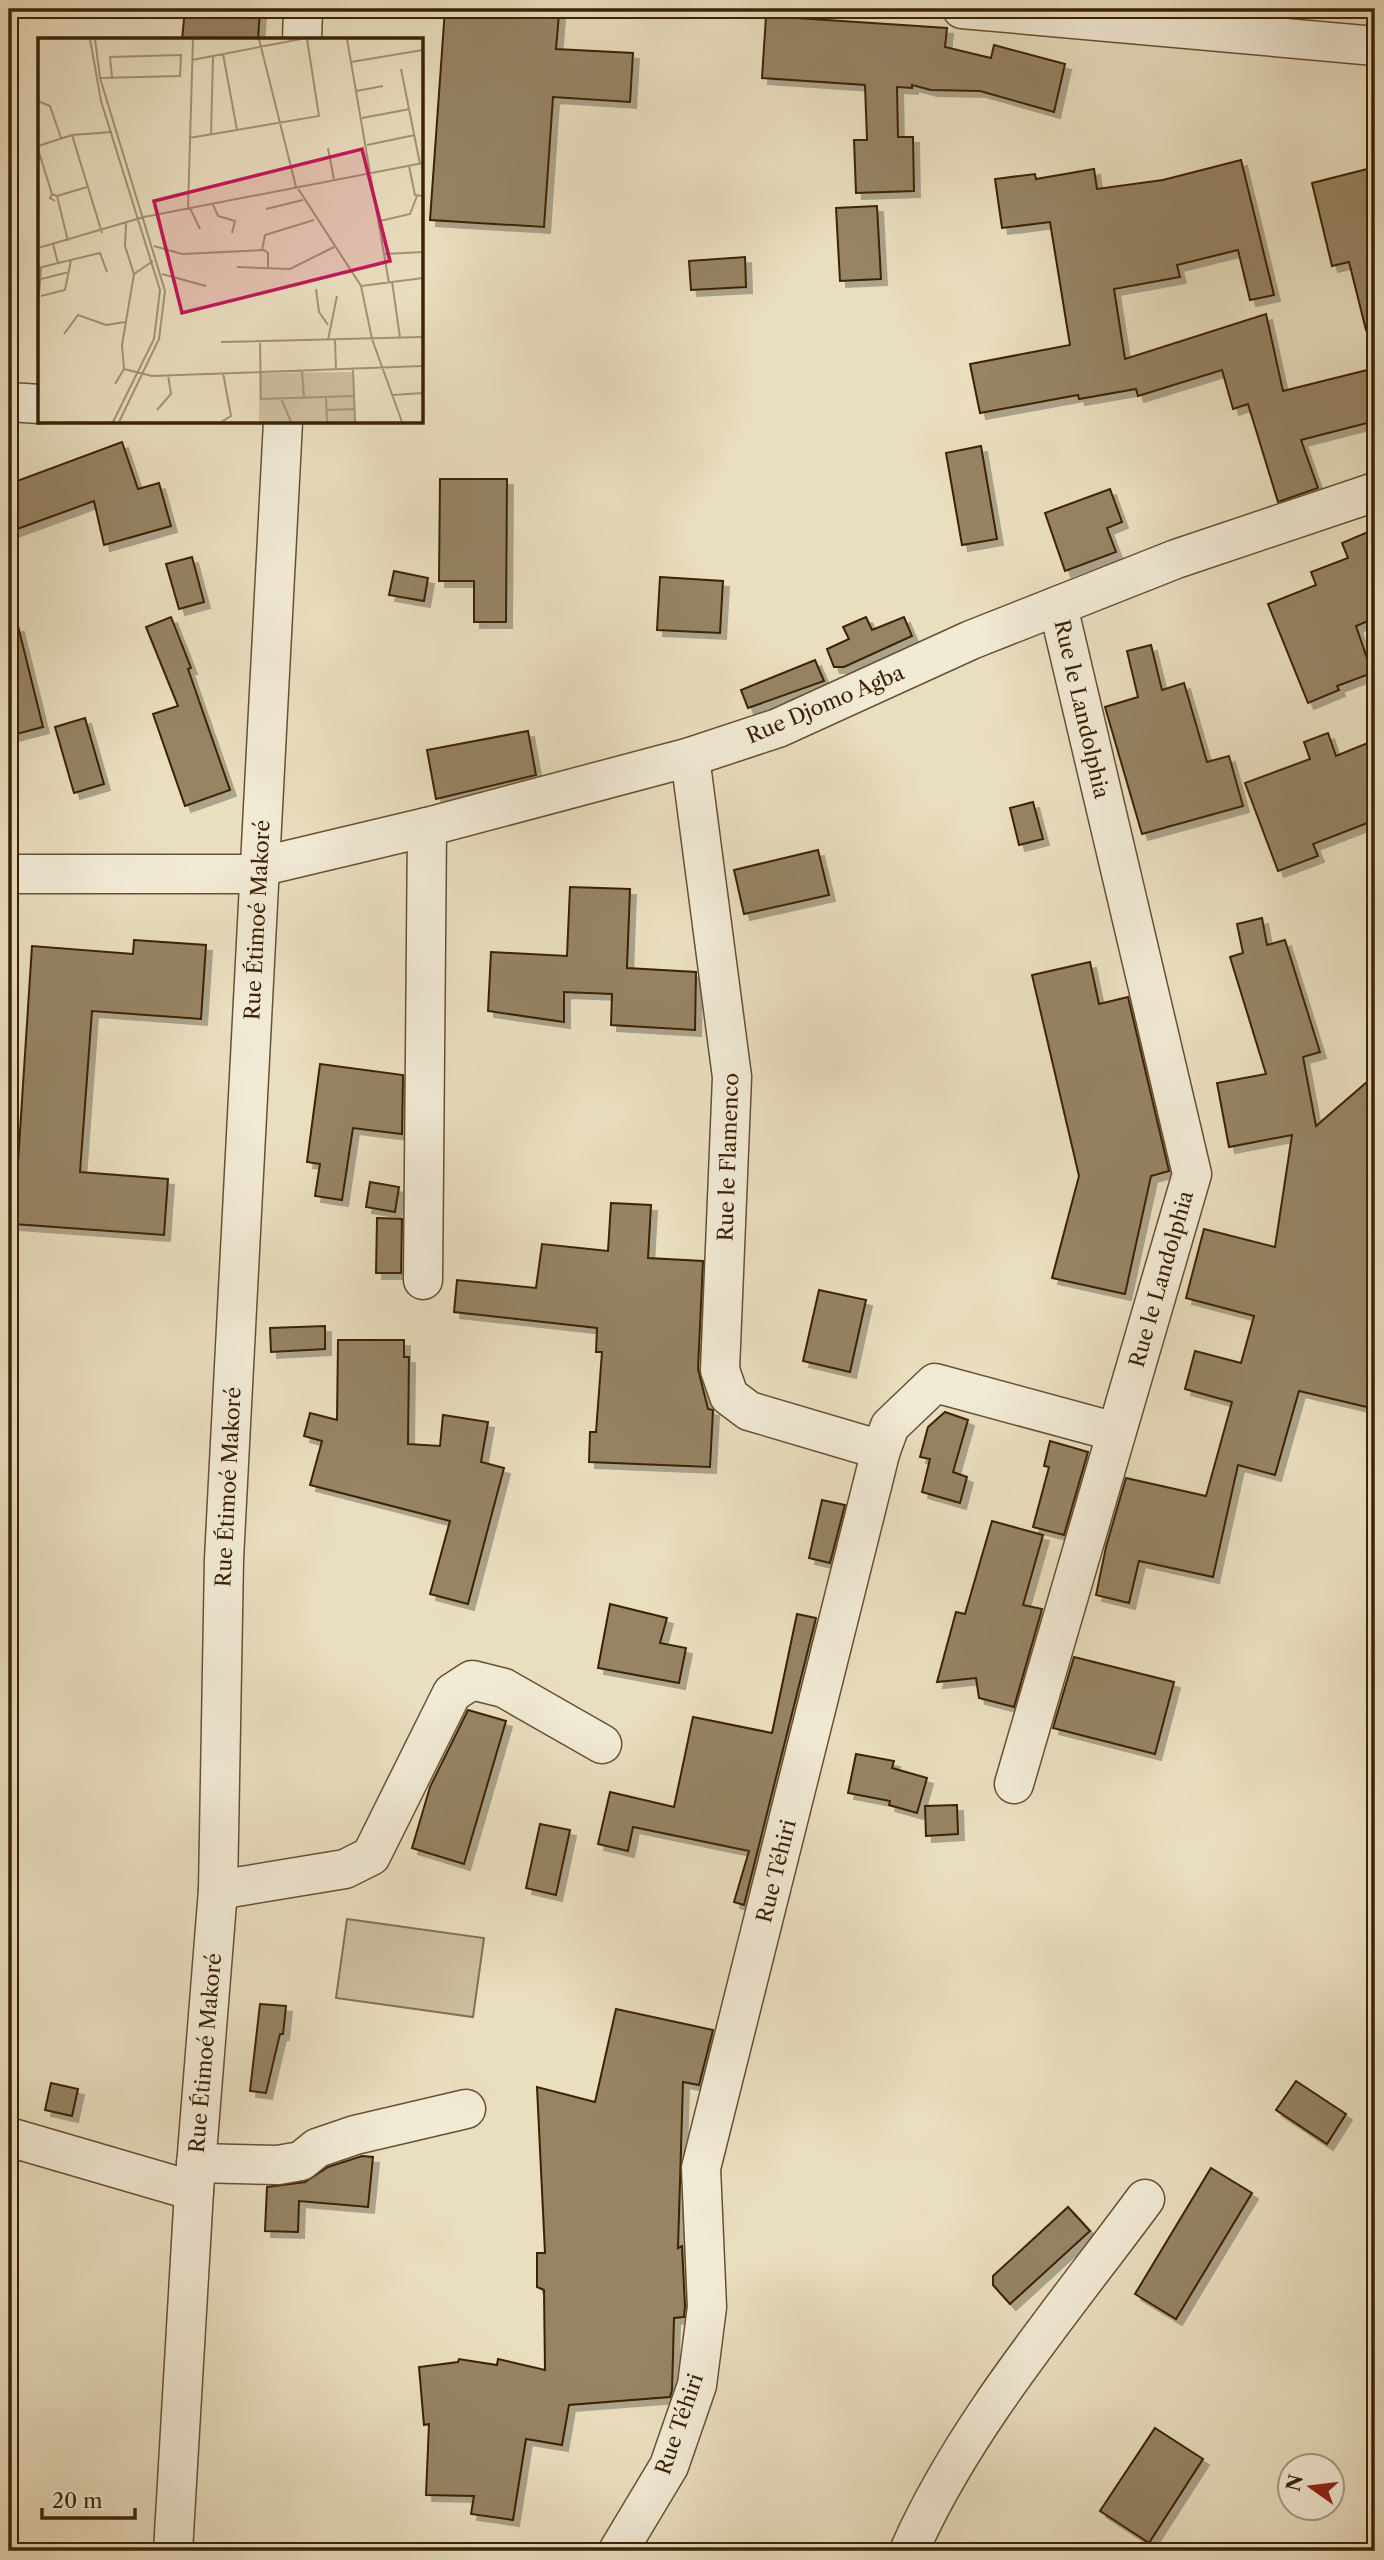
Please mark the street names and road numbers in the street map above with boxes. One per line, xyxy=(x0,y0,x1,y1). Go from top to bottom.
street label: Rue le Landolphia xyxy=(1049,617,1115,802)
street label: Rue Djomo Agba xyxy=(742,659,909,749)
street label: Rue Étimoé Makoré xyxy=(239,819,275,1021)
street label: Rue le Flamenco xyxy=(713,1072,743,1242)
street label: Rue le Landolphia xyxy=(1124,1187,1198,1370)
street label: Rue Étimoé Makoré xyxy=(210,1386,246,1588)
street label: Rue Téhiri xyxy=(751,1817,801,1925)
street label: Rue Étimoé Makoré xyxy=(184,1952,226,2154)
street label: Rue Téhiri xyxy=(650,2370,708,2478)

